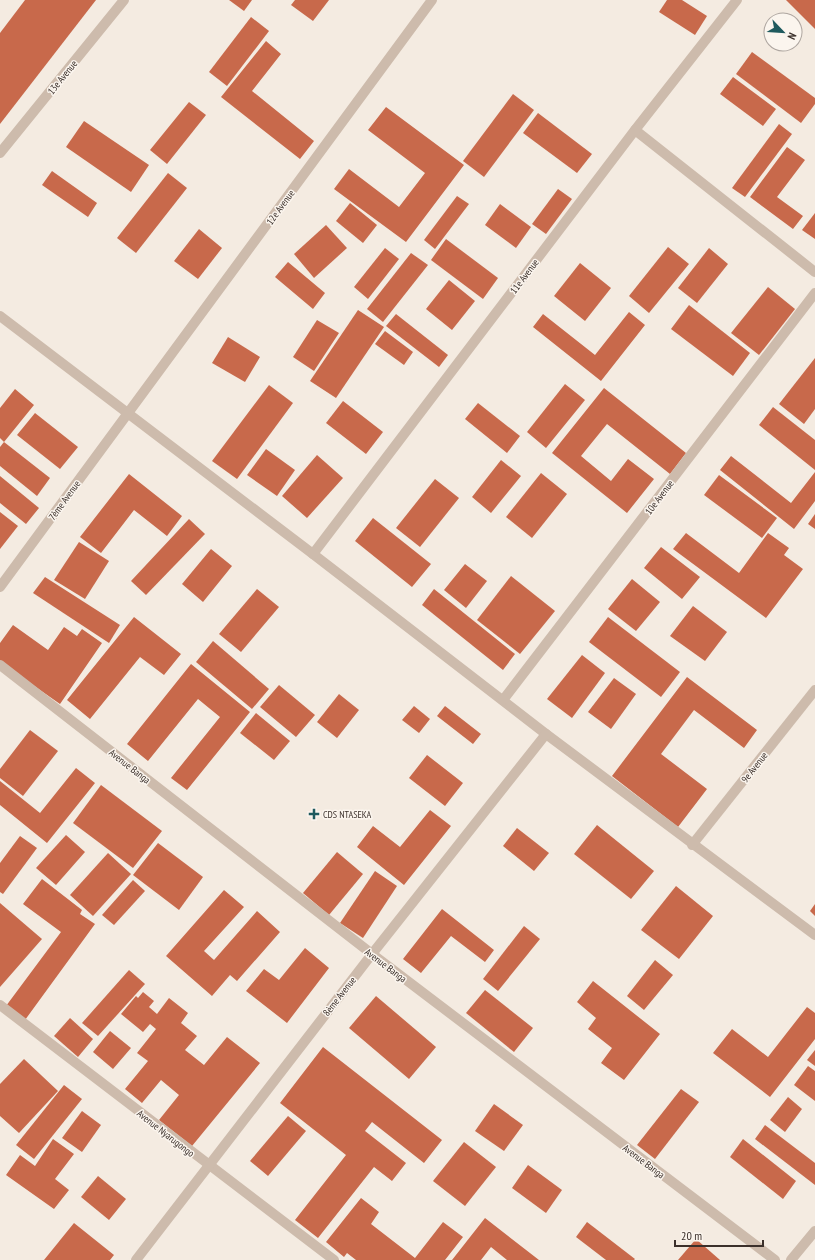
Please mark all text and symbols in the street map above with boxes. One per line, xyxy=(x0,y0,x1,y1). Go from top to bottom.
north arrow xyxy=(763,12,803,52)
text: N xyxy=(784,31,800,42)
street label: 13e Avenue xyxy=(45,58,80,97)
street label: 12e Avenue xyxy=(263,187,298,227)
street label: 11e Avenue xyxy=(507,256,542,296)
street label: 10e Avenue xyxy=(642,477,677,517)
street label: 7ème Avenue xyxy=(46,478,83,523)
street label: Avenue Banga xyxy=(106,746,153,787)
street label: 9e Avenue xyxy=(738,749,771,785)
marker: CDS NTASEKA xyxy=(308,808,320,820)
place label: CDS NTASEKA xyxy=(323,808,372,821)
street label: Avenue Banga xyxy=(362,946,409,985)
street label: 8ème Avenue xyxy=(320,974,359,1019)
street label: Avenue Nyarugongo xyxy=(134,1107,197,1160)
street label: Avenue Banga xyxy=(620,1142,667,1181)
scale bar xyxy=(675,1222,763,1248)
text: 20 m xyxy=(681,1228,702,1243)

